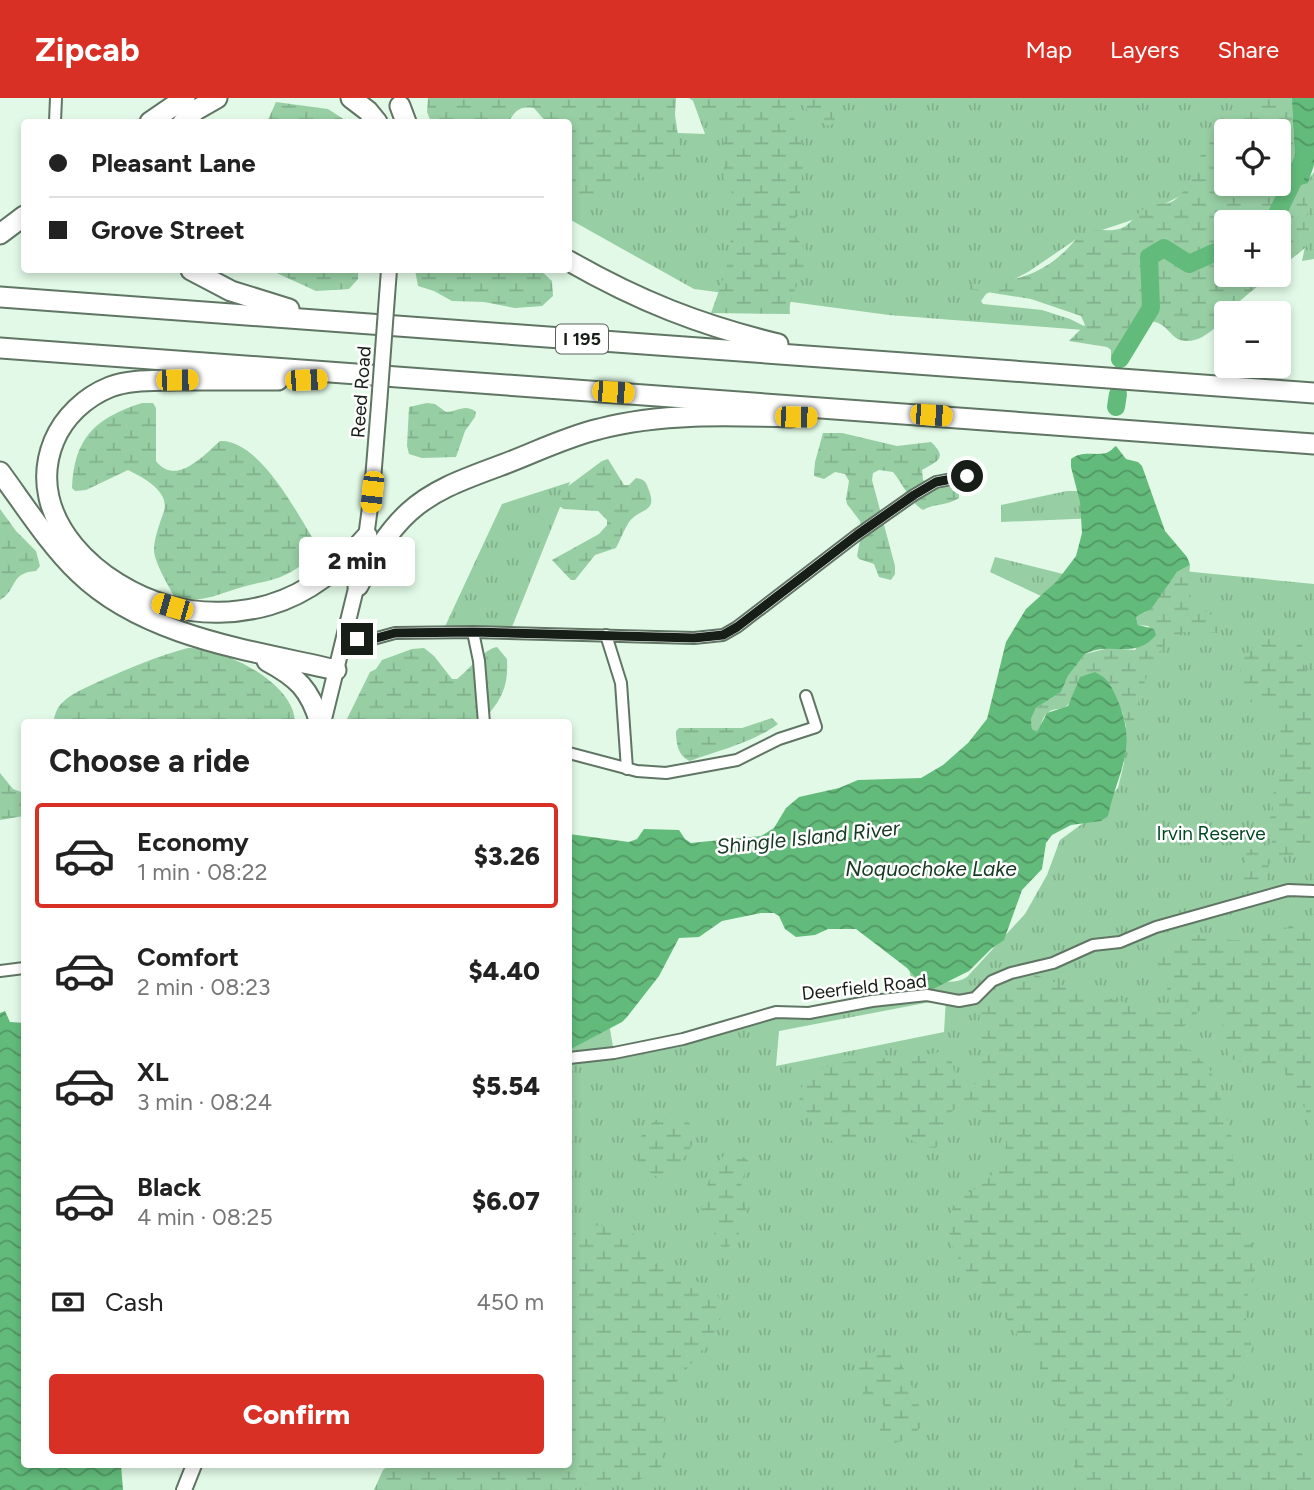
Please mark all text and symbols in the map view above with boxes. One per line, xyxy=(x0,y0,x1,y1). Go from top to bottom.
text: Zipcab xyxy=(35,30,140,69)
text: Map xyxy=(1025,35,1072,64)
text: Layers xyxy=(1110,35,1179,64)
text: Share xyxy=(1217,35,1279,64)
map controls xyxy=(1214,119,1291,378)
button: locate xyxy=(1214,119,1291,196)
text: Pleasant Lane xyxy=(91,147,256,179)
button: + xyxy=(1214,210,1291,287)
text: Grove Street xyxy=(91,214,245,246)
button: − xyxy=(1214,301,1291,378)
road number: I 195 xyxy=(556,325,608,354)
street label: Reed Road xyxy=(346,345,376,439)
car xyxy=(156,369,199,391)
car xyxy=(285,369,328,391)
car xyxy=(592,380,635,404)
car xyxy=(910,403,953,427)
car xyxy=(775,406,818,428)
route start xyxy=(951,460,983,492)
car xyxy=(360,470,385,514)
callout: 2 min xyxy=(299,538,415,587)
text: 2 min xyxy=(328,547,386,575)
car xyxy=(149,591,196,623)
route end xyxy=(341,623,373,655)
text: Choose a ride xyxy=(49,742,250,780)
water label: Shingle Island River xyxy=(715,815,902,859)
park label: Irvin Reserve xyxy=(1156,822,1266,845)
icon: car xyxy=(53,824,116,887)
text: Economy xyxy=(137,826,249,858)
text: $3.26 xyxy=(474,840,540,872)
water label: Noquochoke Lake xyxy=(845,856,1017,881)
text: 1 min · 08:22 xyxy=(137,858,268,886)
icon: car xyxy=(53,939,116,1002)
text: Comfort xyxy=(137,941,239,973)
text: $4.40 xyxy=(469,955,540,987)
street label: Deerfield Road xyxy=(800,969,928,1005)
text: 2 min · 08:23 xyxy=(137,973,271,1001)
icon: car xyxy=(53,1054,116,1117)
text: XL xyxy=(137,1056,169,1088)
text: $5.54 xyxy=(472,1070,540,1102)
text: 3 min · 08:24 xyxy=(137,1088,272,1116)
icon: car xyxy=(53,1169,116,1232)
text: Black xyxy=(137,1171,201,1203)
text: $6.07 xyxy=(472,1185,540,1217)
text: 4 min · 08:25 xyxy=(137,1203,273,1231)
icon: cash xyxy=(49,1283,87,1321)
text: Cash xyxy=(105,1286,164,1318)
text: 450 m xyxy=(476,1288,544,1316)
button: Confirm xyxy=(49,1374,544,1454)

